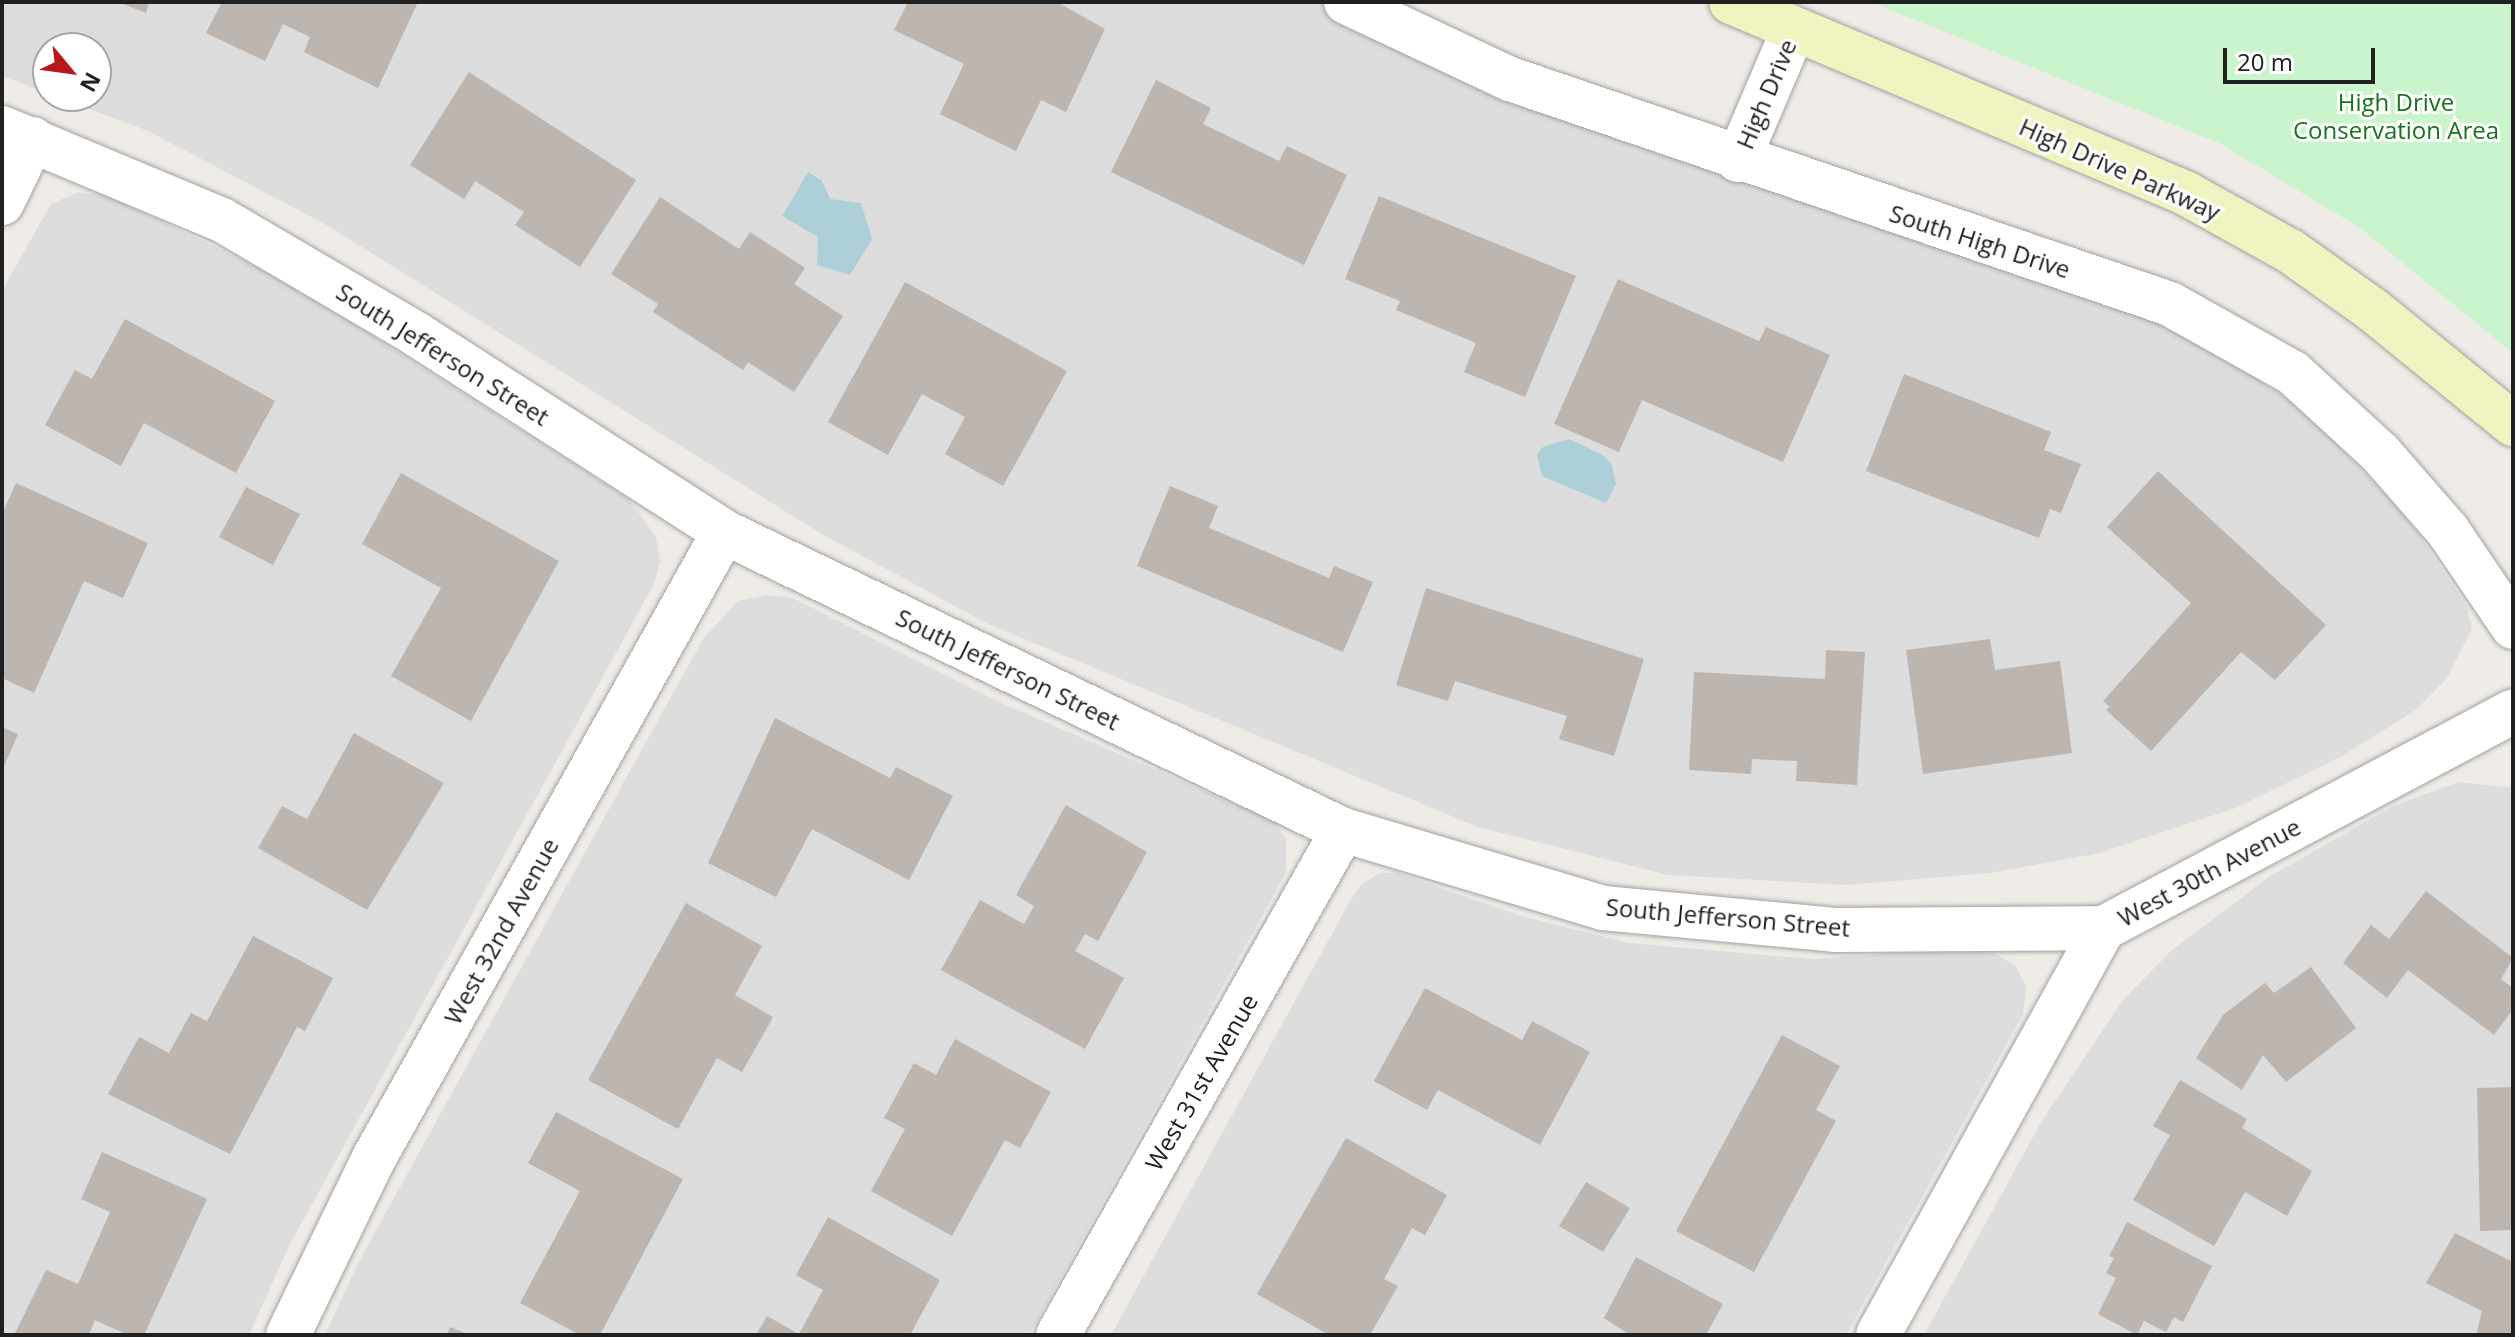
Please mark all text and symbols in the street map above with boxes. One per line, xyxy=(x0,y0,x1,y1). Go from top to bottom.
north arrow xyxy=(32,32,112,112)
scale bar xyxy=(2227,32,2379,82)
street label: High Drive xyxy=(1730,35,1802,153)
text: 20 m xyxy=(2237,45,2293,78)
text: N xyxy=(74,68,109,98)
park label: High Drive Conservation Area xyxy=(2293,88,2499,144)
street label: High Drive Parkway xyxy=(2015,112,2225,226)
street label: South High Drive xyxy=(1886,198,2074,284)
street label: South Jefferson Street xyxy=(331,277,555,431)
street label: South Jefferson Street xyxy=(892,602,1124,736)
street label: West 30th Avenue xyxy=(2113,812,2305,932)
street label: West 32nd Avenue xyxy=(438,833,564,1029)
street label: South Jefferson Street xyxy=(1605,892,1851,942)
street label: West 31st Avenue xyxy=(1139,989,1263,1175)

